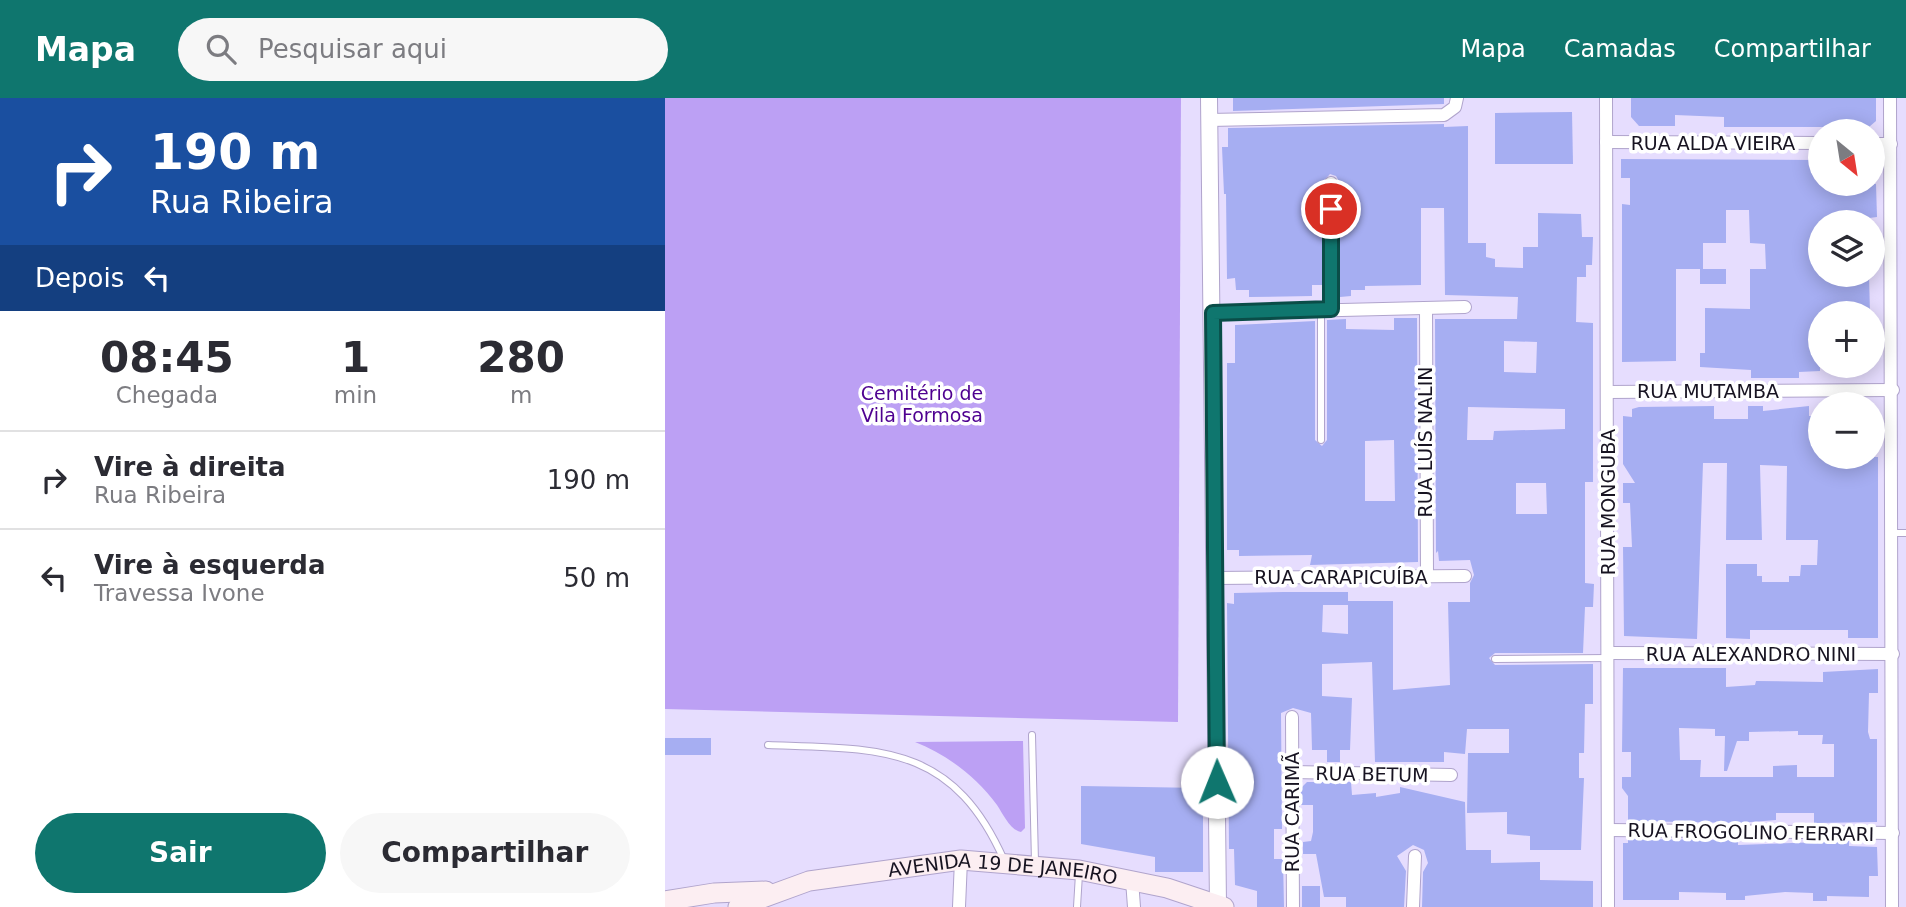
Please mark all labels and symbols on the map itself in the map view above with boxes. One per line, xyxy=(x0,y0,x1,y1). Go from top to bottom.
north arrow xyxy=(1808,119,1885,196)
street label: RUA ALDA VIEIRA xyxy=(1631,132,1795,154)
pin xyxy=(1301,179,1361,239)
street label: RUA LUÍS NALIN xyxy=(1414,366,1436,518)
street label: RUA MUTAMBA xyxy=(1637,380,1779,402)
park label: Cemitério de Vila Formosa xyxy=(861,382,983,426)
street label: RUA MONGUBA xyxy=(1597,429,1619,575)
street label: RUA CARAPICUÍBA xyxy=(1254,566,1428,588)
street label: RUA ALEXANDRO NINI xyxy=(1646,643,1856,665)
position arrow xyxy=(1180,745,1254,819)
street label: RUA CARIMÃ xyxy=(1281,752,1303,872)
street label: RUA BETUM xyxy=(1315,762,1429,786)
street label: RUA FROGOLINO FERRARI xyxy=(1627,819,1875,845)
street label: AVENIDA 19 DE JANEIRO xyxy=(887,849,1120,889)

